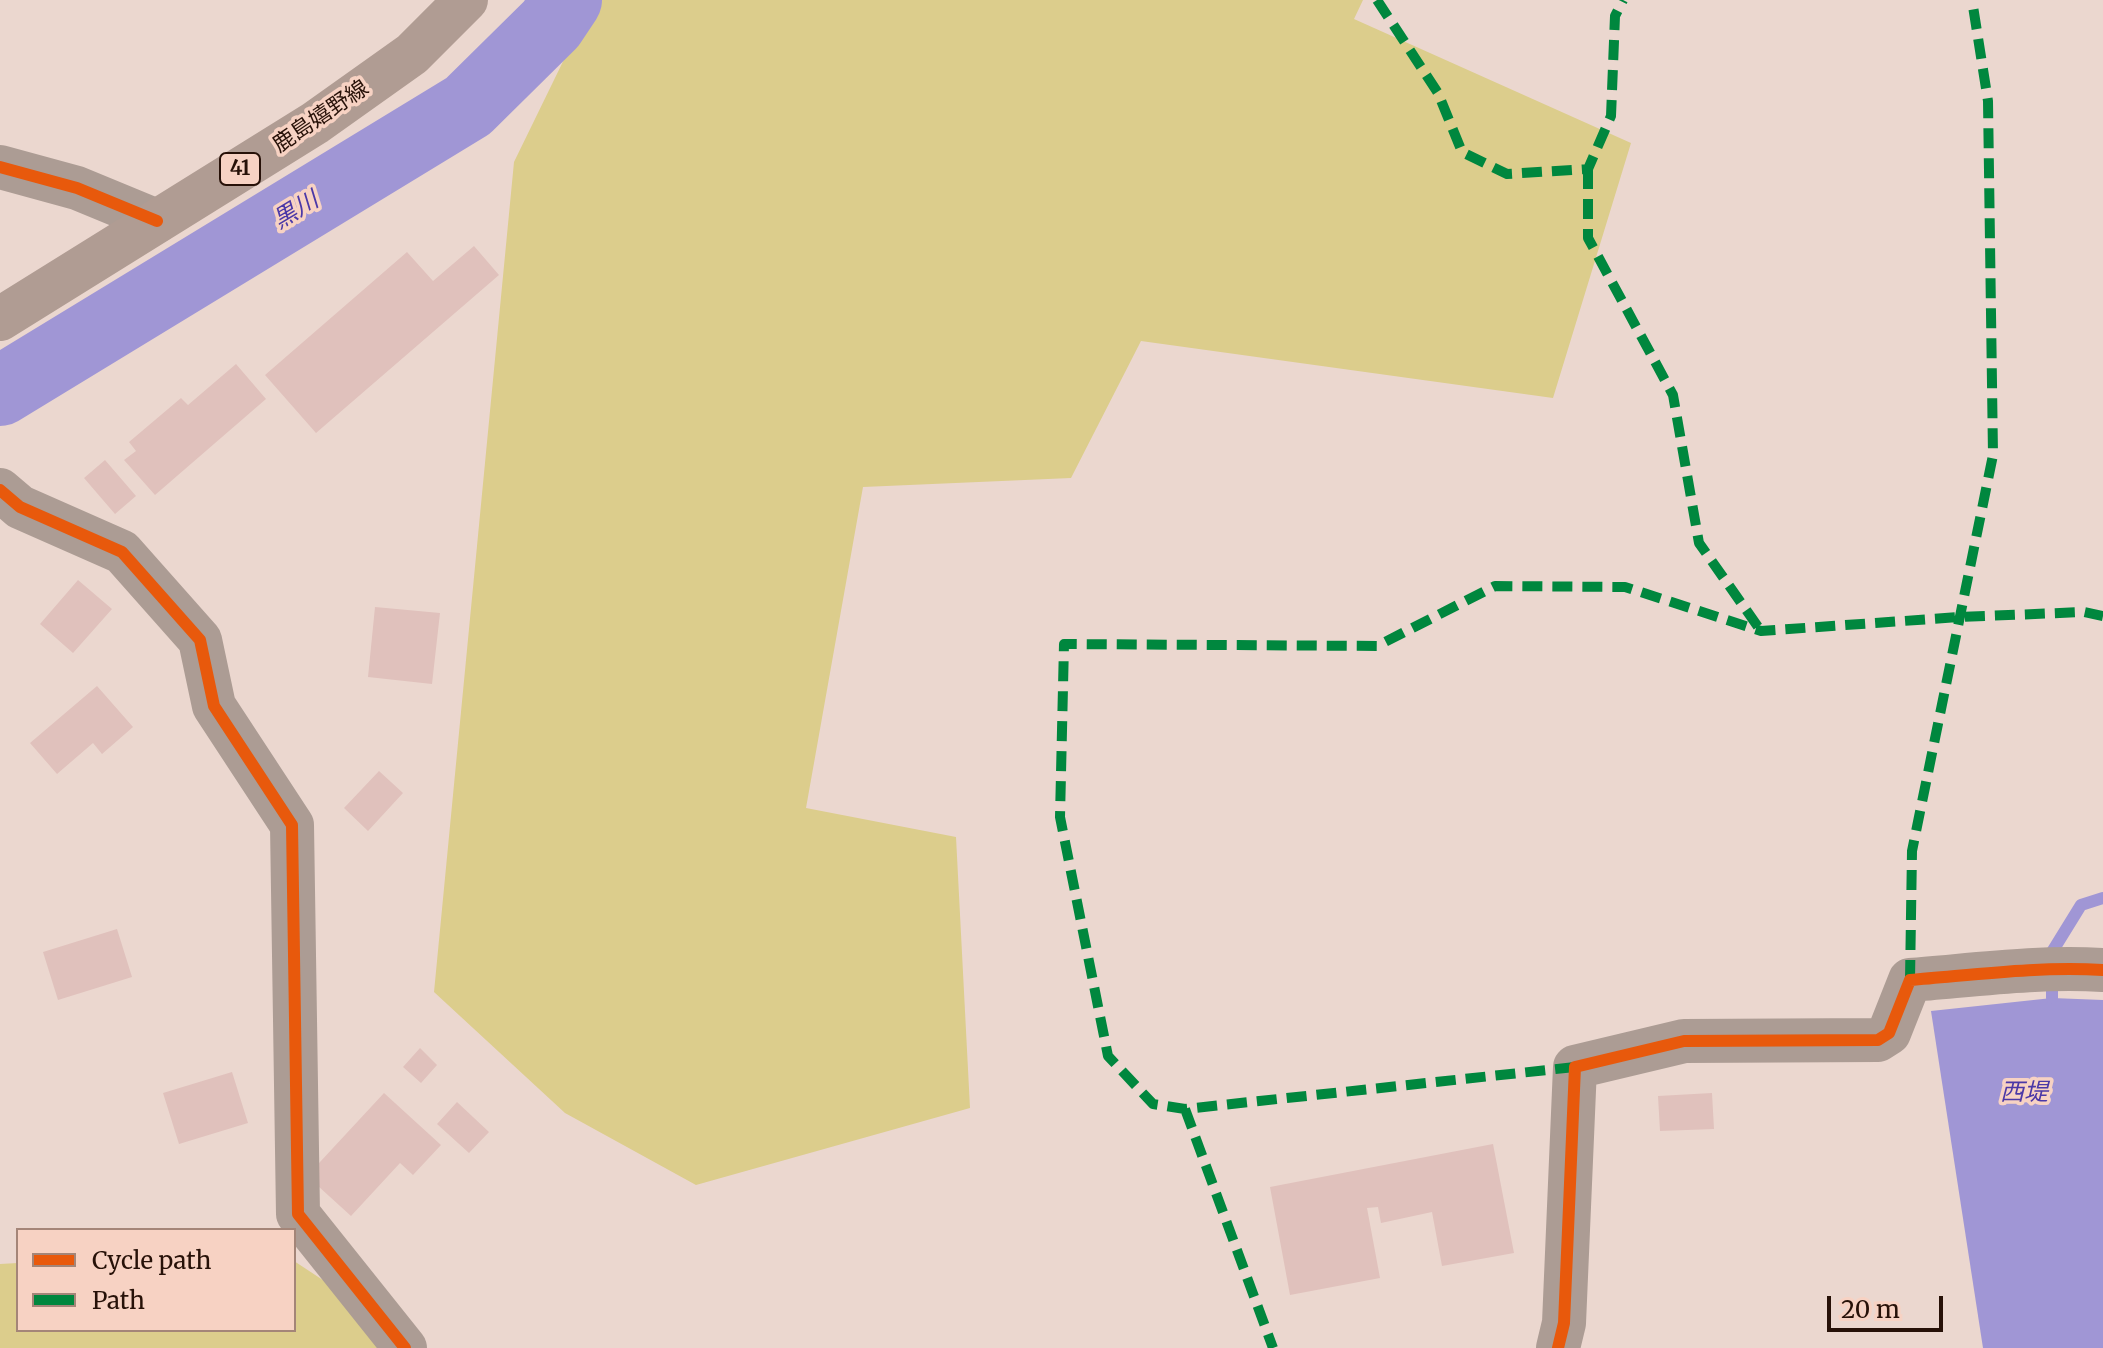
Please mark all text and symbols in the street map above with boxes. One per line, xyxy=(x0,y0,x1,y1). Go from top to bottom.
street label: 鹿島嬉野線 xyxy=(268,75,374,159)
road number: 41 xyxy=(220,153,260,185)
water label: 黒川 xyxy=(268,186,324,236)
water label: 西堤 xyxy=(2000,1079,2048,1107)
legend xyxy=(16,1228,296,1332)
text: Cycle path xyxy=(92,1245,211,1276)
scale bar xyxy=(1831,1280,1947,1330)
text: Path xyxy=(92,1285,145,1316)
text: 20 m xyxy=(1841,1294,1900,1325)

